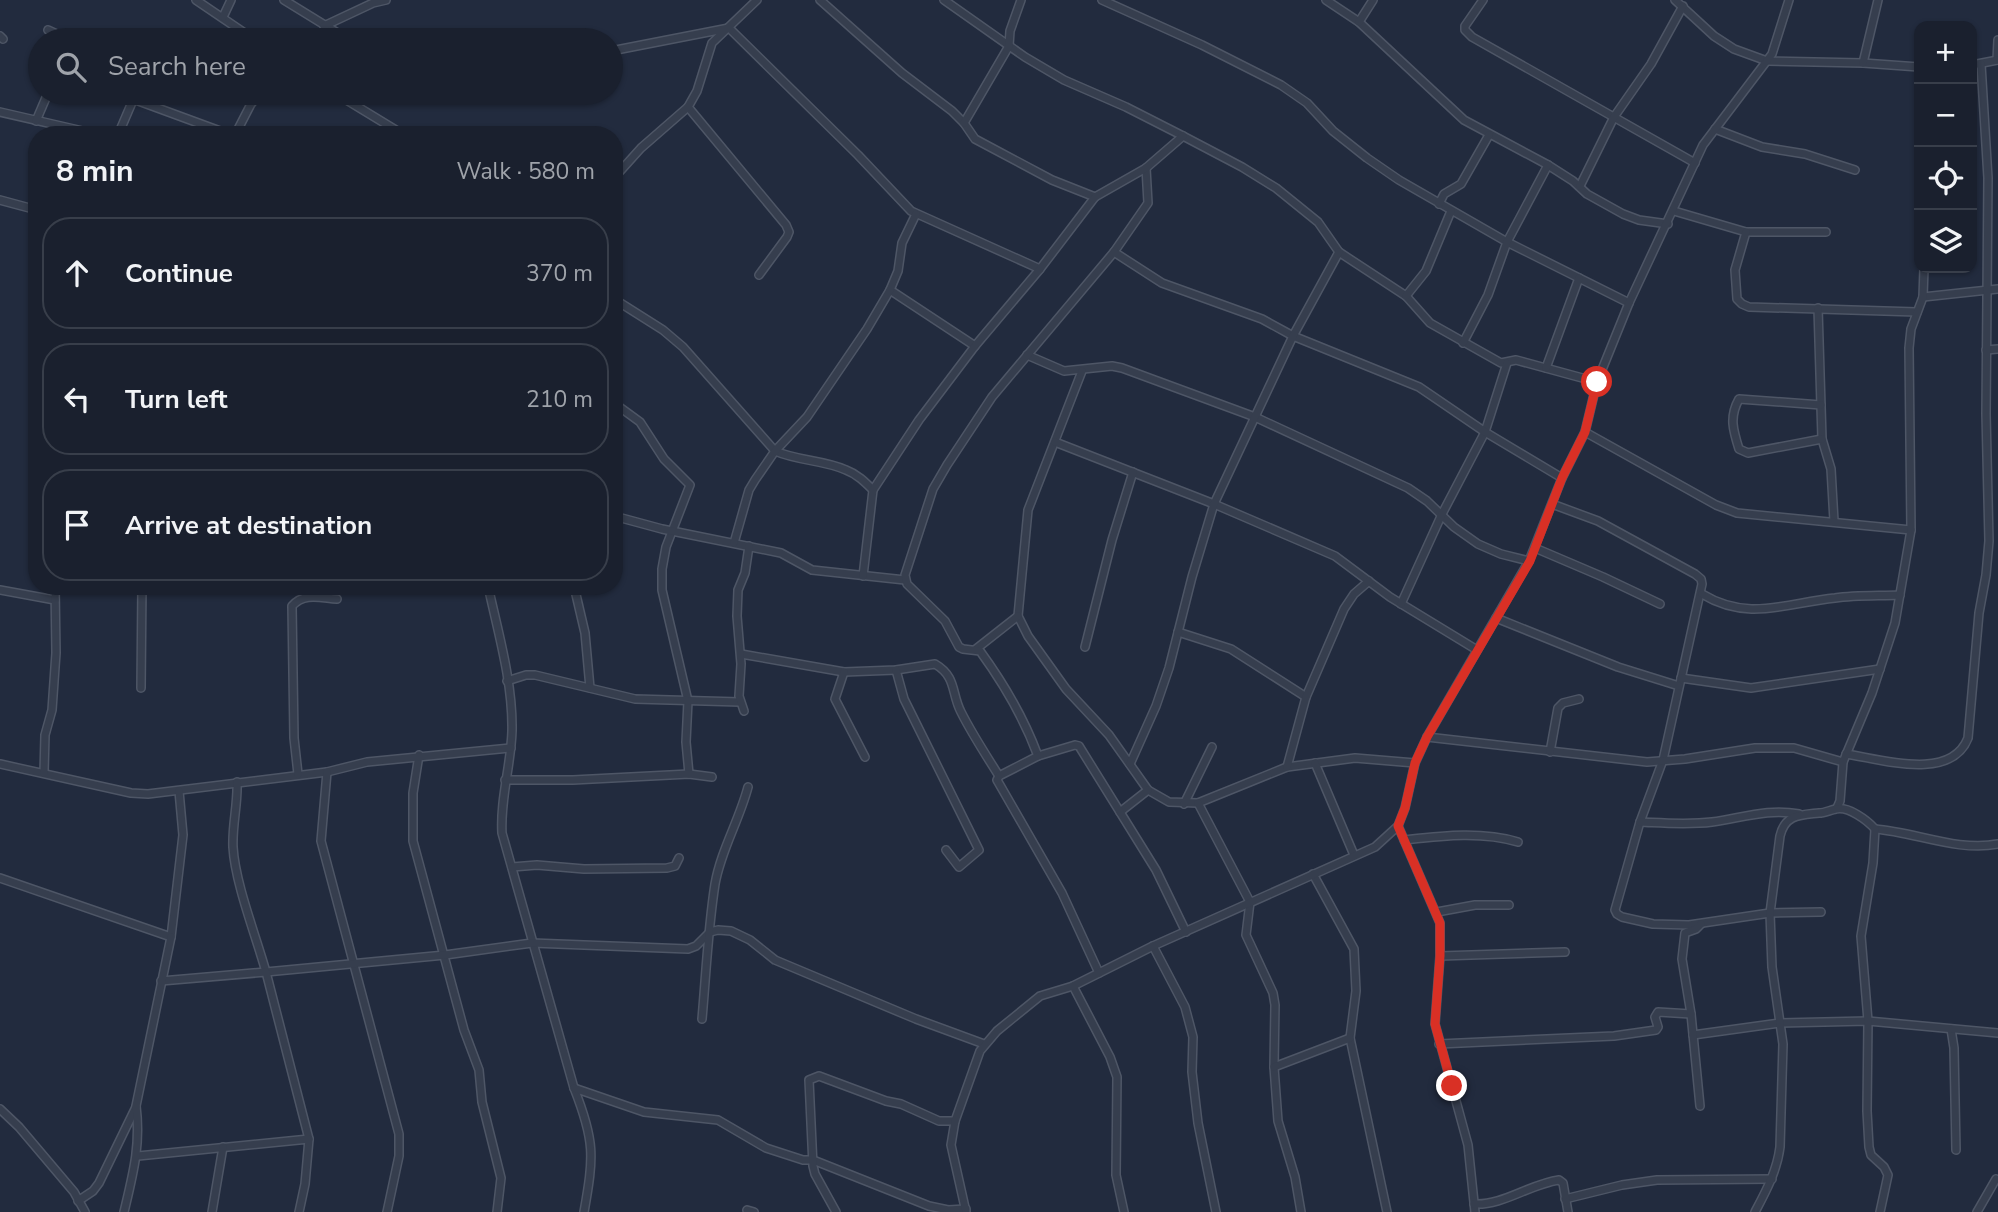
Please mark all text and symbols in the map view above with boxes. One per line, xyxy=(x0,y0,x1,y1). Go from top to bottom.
map controls xyxy=(1914,21,1977,273)
button: + xyxy=(1914,21,1977,84)
search box xyxy=(28,28,623,105)
icon: search xyxy=(52,48,90,86)
text: Search here xyxy=(108,49,246,84)
button: − xyxy=(1914,84,1977,147)
button: locate xyxy=(1914,147,1977,210)
text: 8 min xyxy=(56,151,134,192)
text: Walk · 580 m xyxy=(456,156,595,187)
button: layers xyxy=(1914,210,1977,273)
icon: ahead xyxy=(58,254,96,292)
text: Continue xyxy=(125,256,233,291)
text: 370 m xyxy=(526,258,593,289)
route start xyxy=(1581,366,1612,397)
icon: left xyxy=(58,380,96,418)
text: Turn left xyxy=(125,382,228,417)
text: 210 m xyxy=(526,384,593,415)
icon: arrive xyxy=(58,506,96,544)
text: Arrive at destination xyxy=(125,508,372,543)
route end xyxy=(1436,1070,1467,1101)

